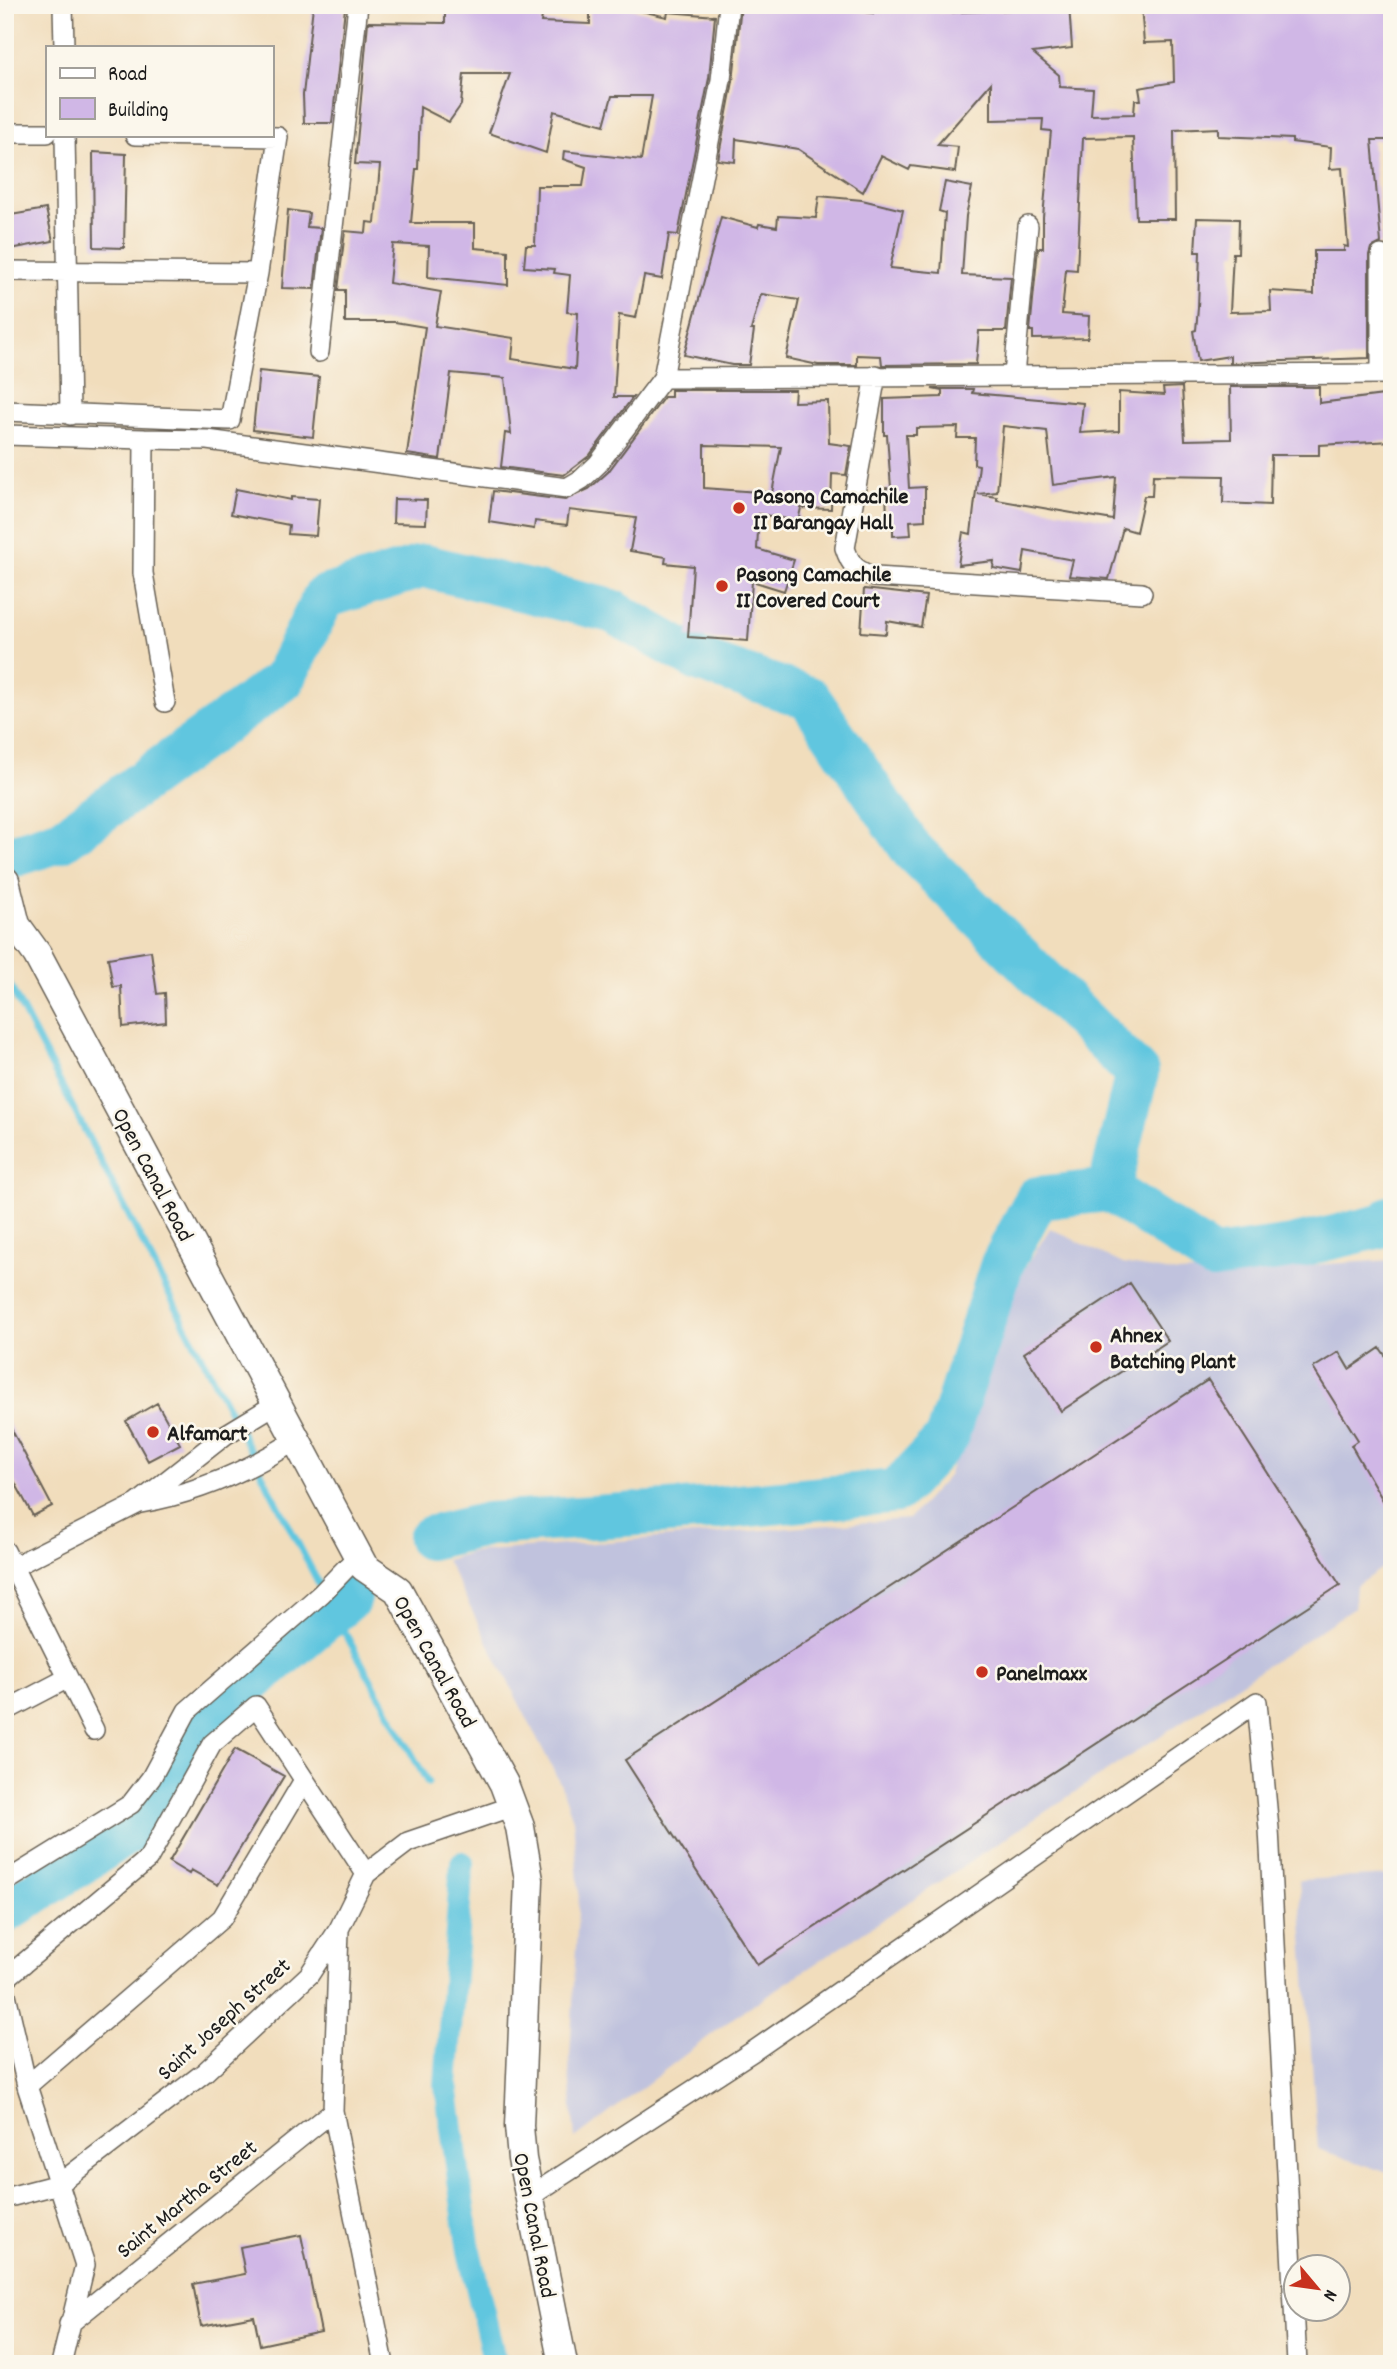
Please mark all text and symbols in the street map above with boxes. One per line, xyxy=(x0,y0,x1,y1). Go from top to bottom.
legend xyxy=(46,46,273,136)
text: Road xyxy=(108,61,147,91)
text: Building xyxy=(108,97,168,127)
place label: Pasong Camachile II Barangay Hall xyxy=(753,482,908,541)
marker: Pasong Camachile II Barangay Hall xyxy=(731,500,747,516)
place label: Pasong Camachile II Covered Court xyxy=(736,560,891,619)
marker: Pasong Camachile II Covered Court xyxy=(714,578,730,594)
street label: Open Canal Road xyxy=(102,1103,200,1248)
place label: Ahnex Batching Plant xyxy=(1110,1321,1236,1380)
marker: Ahnex Batching Plant xyxy=(1088,1339,1104,1355)
place label: Alfamart xyxy=(167,1419,248,1452)
marker: Alfamart xyxy=(145,1424,161,1440)
street label: Open Canal Road xyxy=(383,1590,483,1735)
place label: Panelmaxx xyxy=(996,1659,1088,1692)
marker: Panelmaxx xyxy=(974,1664,990,1680)
street label: Saint Joseph Street xyxy=(151,1951,300,2090)
street label: Saint Martha Street xyxy=(110,2133,266,2268)
street label: Open Canal Road xyxy=(502,2150,563,2301)
north arrow xyxy=(1282,2254,1352,2324)
text: N xyxy=(1315,2284,1343,2305)

